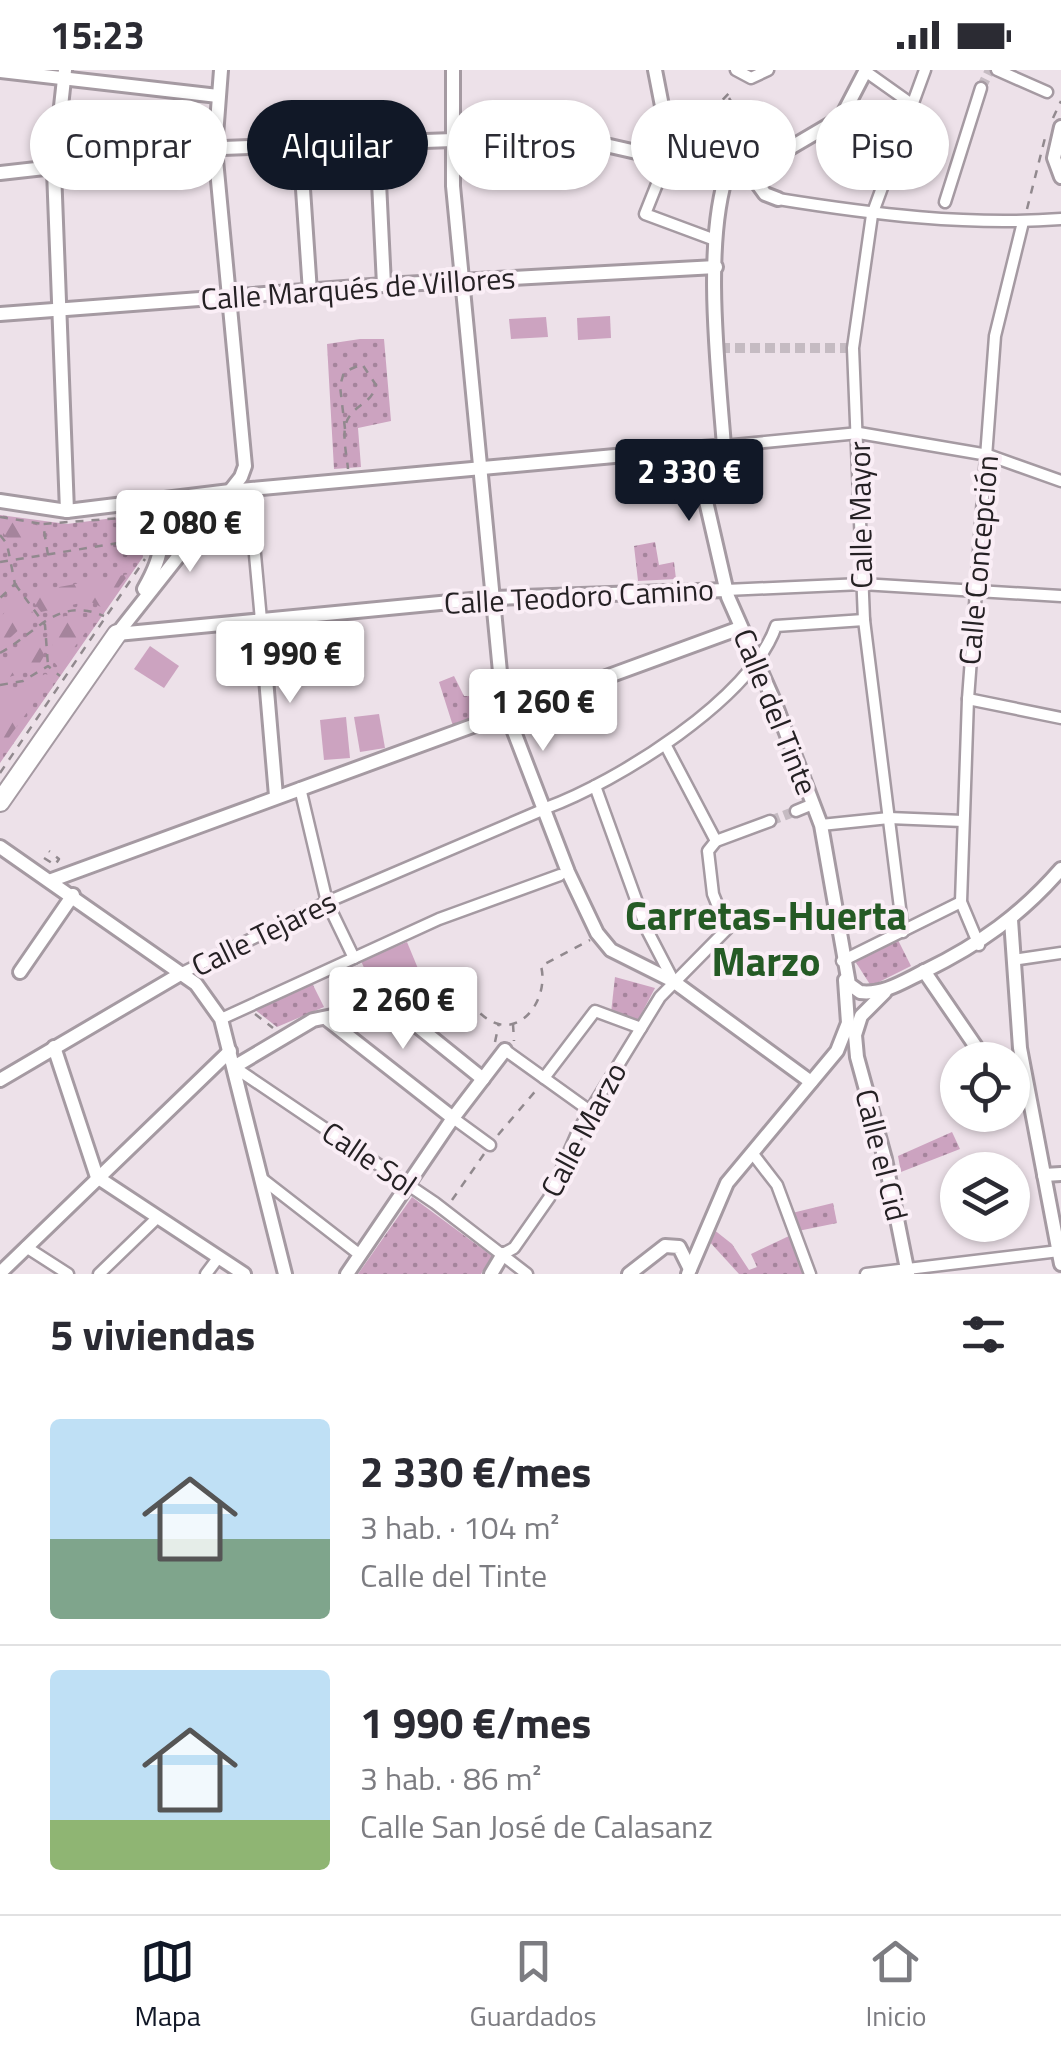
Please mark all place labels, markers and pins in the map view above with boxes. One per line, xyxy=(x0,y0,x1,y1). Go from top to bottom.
pin: 2 330 € xyxy=(597,439,781,524)
pin: 2 080 € xyxy=(98,490,282,575)
pin: 1 990 € xyxy=(198,621,382,706)
pin: 1 260 € xyxy=(451,669,635,754)
pin: 2 260 € xyxy=(311,967,495,1052)

